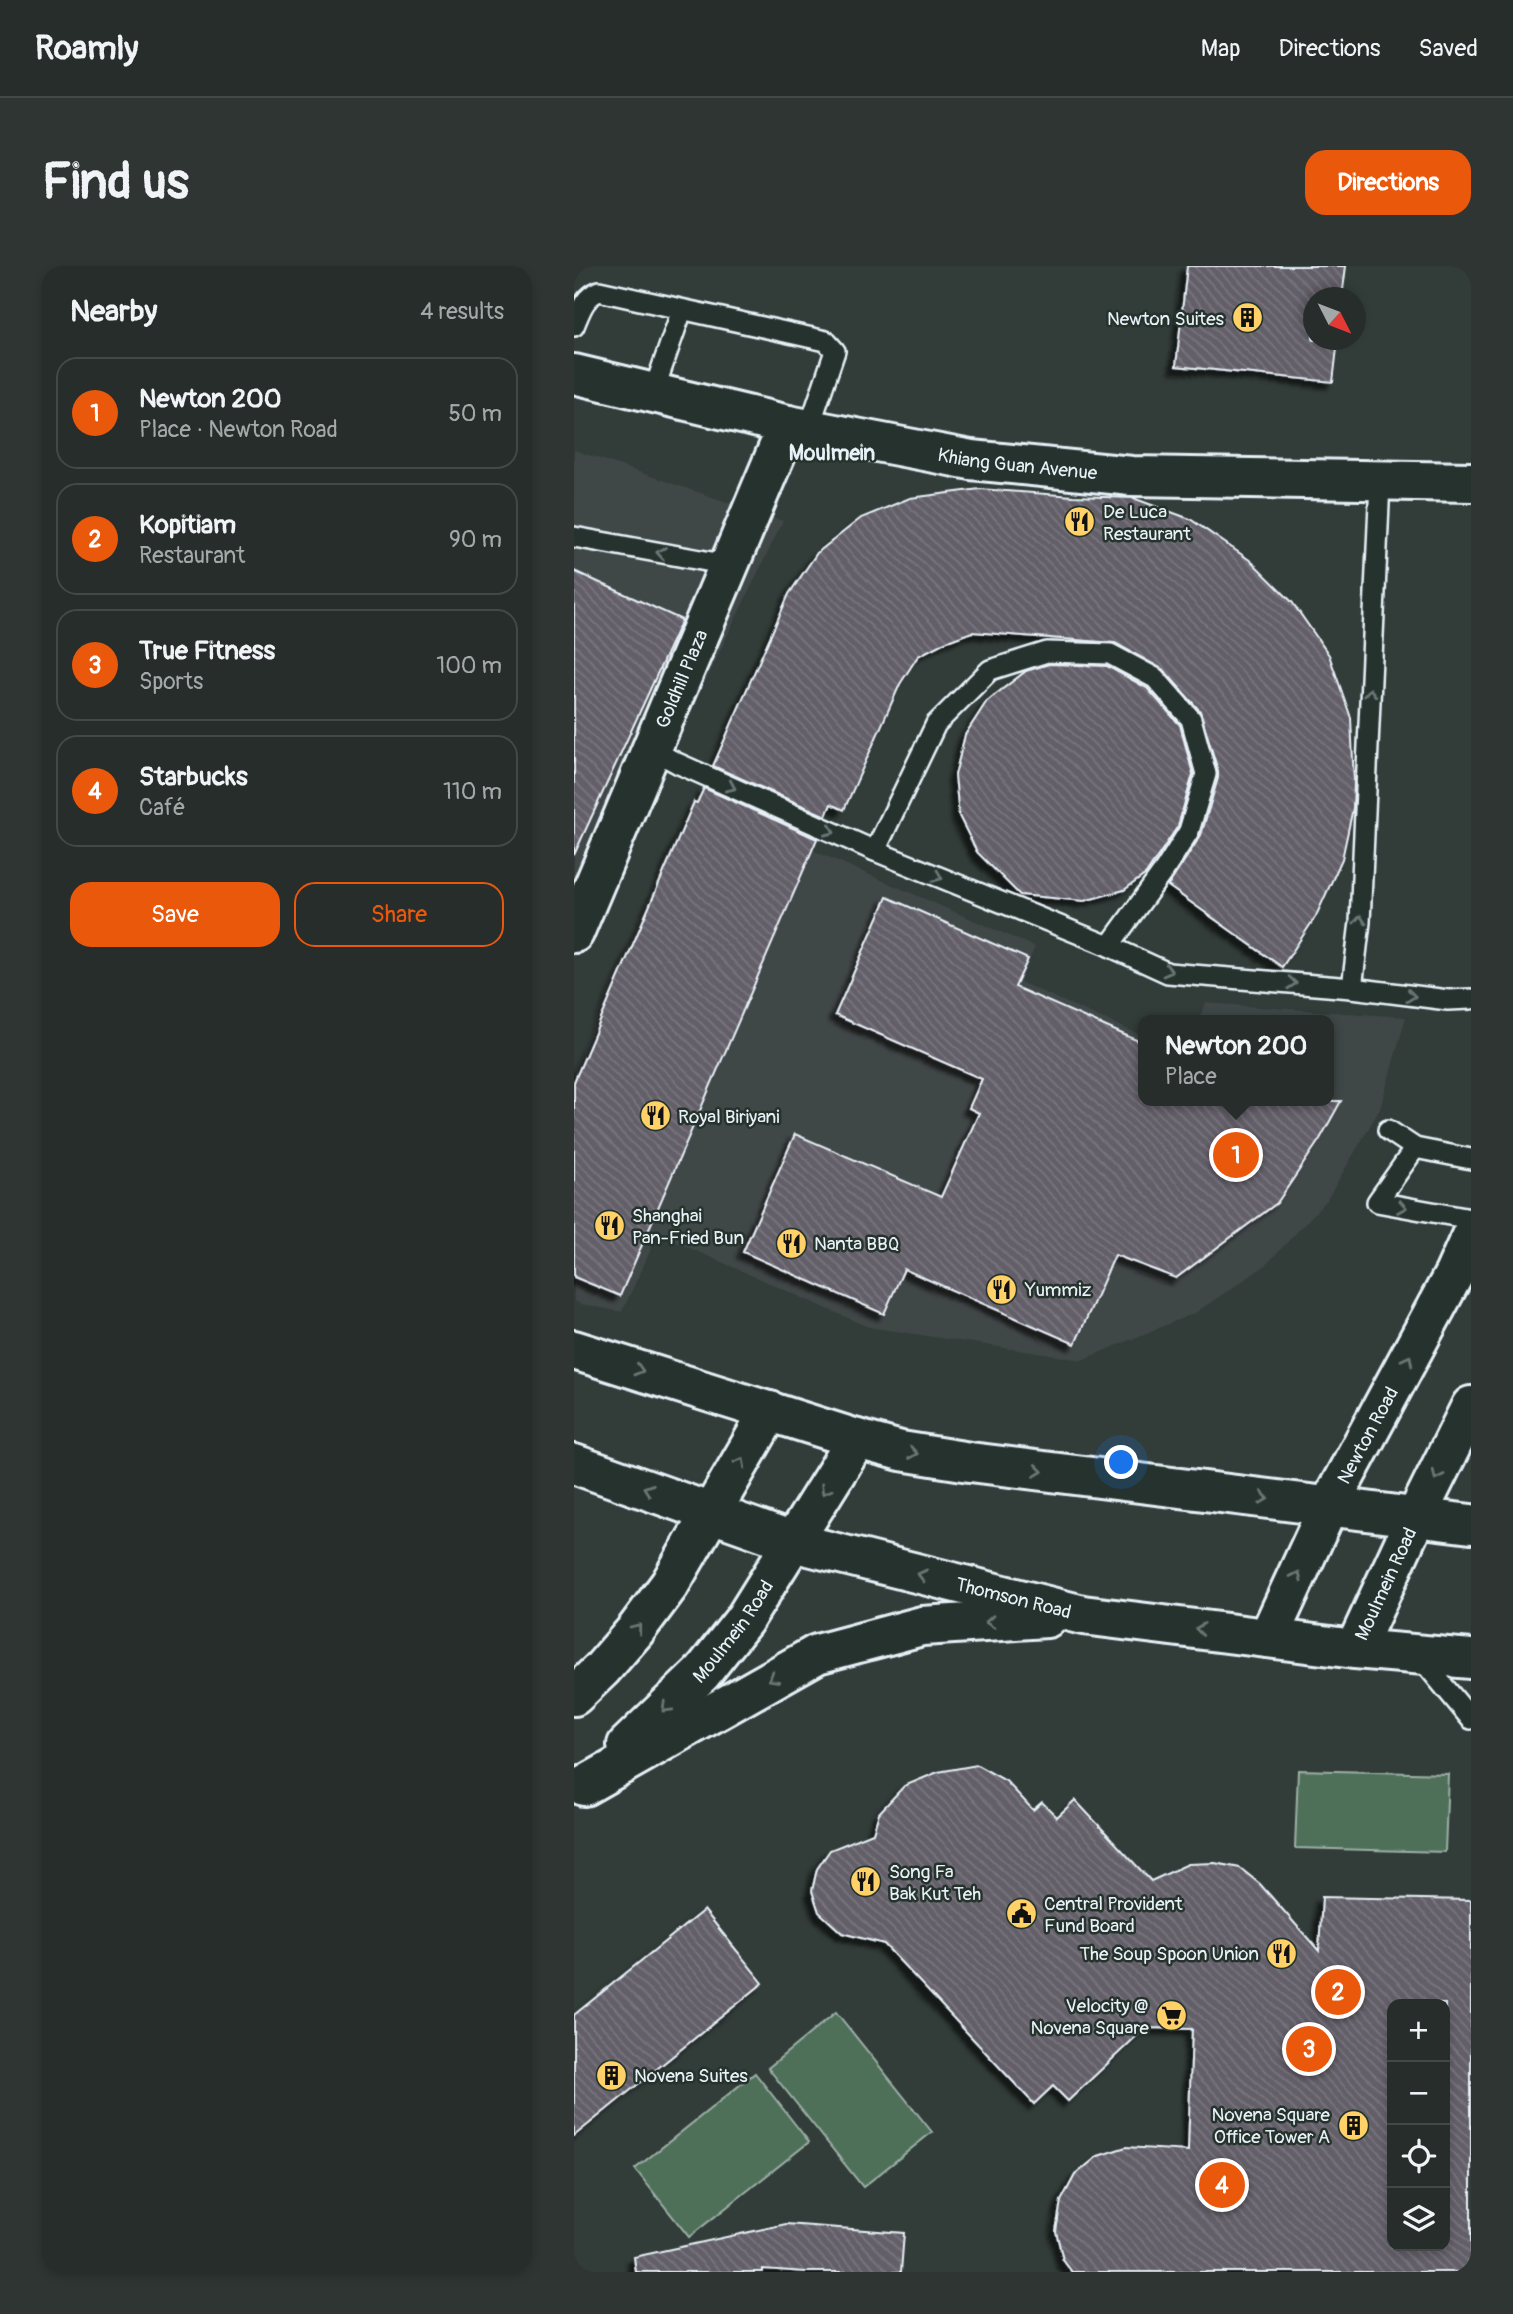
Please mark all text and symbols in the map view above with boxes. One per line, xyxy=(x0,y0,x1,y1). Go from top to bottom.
text: Roamly xyxy=(35,28,138,69)
text: Map xyxy=(1201,34,1241,63)
text: Directions xyxy=(1279,34,1380,63)
text: Saved xyxy=(1418,34,1478,63)
button: Directions xyxy=(1305,150,1471,215)
text: Find us xyxy=(42,152,189,213)
north arrow xyxy=(1303,287,1366,350)
text: Nearby xyxy=(70,293,157,330)
text: 4 results xyxy=(420,297,504,326)
building icon: Newton Suites xyxy=(1230,301,1264,335)
place label: Newton Suites xyxy=(1107,307,1224,331)
text: Newton 200 xyxy=(139,383,282,415)
text: 1 xyxy=(91,399,100,428)
text: 50 m xyxy=(448,399,502,428)
text: Place · Newton Road xyxy=(139,415,338,444)
district label: Moulmein xyxy=(789,440,875,467)
street label: Khiang Guan Avenue xyxy=(936,443,1099,486)
place label: De Luca Restaurant xyxy=(1103,500,1191,546)
restaurant icon: De Luca Restaurant xyxy=(1063,505,1097,539)
text: Kopitiam xyxy=(139,509,236,541)
text: 2 xyxy=(89,525,101,554)
text: 90 m xyxy=(449,525,502,554)
text: Restaurant xyxy=(139,541,245,570)
one-way arrow xyxy=(655,546,667,561)
street label: Goldhill Plaza xyxy=(651,626,714,732)
text: True Fitness xyxy=(139,635,275,667)
text: 3 xyxy=(89,651,101,680)
text: 100 m xyxy=(436,651,502,680)
text: Sports xyxy=(139,667,203,696)
one-way arrow xyxy=(1363,687,1378,698)
text: Starbucks xyxy=(139,761,248,793)
text: 4 xyxy=(88,777,102,806)
text: 110 m xyxy=(443,777,502,806)
one-way arrow xyxy=(723,779,736,793)
text: Café xyxy=(139,793,185,822)
one-way arrow xyxy=(822,823,835,837)
one-way arrow xyxy=(932,868,944,882)
button: Save xyxy=(70,882,280,947)
button: Share xyxy=(294,882,504,947)
one-way arrow xyxy=(1352,915,1367,926)
one-way arrow xyxy=(1162,963,1174,977)
one-way arrow xyxy=(1287,975,1298,990)
one-way arrow xyxy=(1406,988,1417,1003)
popup xyxy=(1138,1015,1334,1106)
text: Newton 200 xyxy=(1165,1030,1307,1062)
text: Place xyxy=(1165,1062,1217,1091)
restaurant icon: Royal Biriyani xyxy=(638,1099,672,1133)
place label: Royal Biriyani xyxy=(678,1105,780,1129)
pin: 1 xyxy=(1213,1129,1259,1181)
one-way arrow xyxy=(1396,1199,1408,1214)
place label: Shanghai Pan-Fried Bun xyxy=(632,1204,744,1250)
restaurant icon: Shanghai Pan-Fried Bun xyxy=(592,1209,626,1243)
restaurant icon: Nanta BBQ xyxy=(774,1226,808,1260)
place label: Nanta BBQ xyxy=(814,1232,899,1256)
restaurant icon: Yummiz xyxy=(985,1272,1019,1306)
place label: Yummiz xyxy=(1024,1278,1092,1302)
one-way arrow xyxy=(1400,1355,1413,1367)
one-way arrow xyxy=(633,1362,645,1377)
street label: Newton Road xyxy=(1332,1383,1404,1488)
one-way arrow xyxy=(907,1445,919,1460)
your location xyxy=(1104,1445,1138,1479)
one-way arrow xyxy=(733,1456,746,1469)
one-way arrow xyxy=(1032,1463,1044,1478)
one-way arrow xyxy=(1432,1468,1446,1480)
one-way arrow xyxy=(643,1483,655,1497)
one-way arrow xyxy=(820,1483,833,1496)
one-way arrow xyxy=(1258,1491,1269,1506)
street label: Moulmein Road xyxy=(1350,1524,1422,1644)
one-way arrow xyxy=(916,1569,928,1583)
one-way arrow xyxy=(1289,1571,1303,1583)
street label: Thomson Road xyxy=(953,1572,1074,1625)
street label: Moulmein Road xyxy=(688,1576,779,1688)
one-way arrow xyxy=(985,1614,996,1629)
one-way arrow xyxy=(1194,1622,1206,1637)
one-way arrow xyxy=(629,1624,641,1637)
one-way arrow xyxy=(768,1670,781,1683)
one-way arrow xyxy=(661,1699,674,1712)
place label: Song Fa Bak Kut Teh xyxy=(889,1860,981,1906)
restaurant icon: Song Fa Bak Kut Teh xyxy=(849,1865,883,1899)
place label: Central Provident Fund Board xyxy=(1044,1892,1183,1938)
public building icon: Central Provident Fund Board xyxy=(1004,1897,1038,1931)
restaurant icon: The Soup Spoon Union xyxy=(1265,1936,1299,1970)
place label: The Soup Spoon Union xyxy=(1080,1942,1259,1966)
pin: 2 xyxy=(1315,1966,1361,2018)
place label: Velocity @ Novena Square xyxy=(1031,1994,1150,2040)
supermarket icon: Velocity @ Novena Square xyxy=(1155,1999,1189,2033)
map controls xyxy=(1387,1999,1450,2251)
button: + xyxy=(1387,1999,1450,2062)
pin: 3 xyxy=(1286,2023,1332,2075)
building icon: Novena Suites xyxy=(594,2058,628,2092)
button: − xyxy=(1387,2062,1450,2125)
place label: Novena Suites xyxy=(634,2064,748,2088)
place label: Novena Square Office Tower A xyxy=(1212,2103,1331,2149)
building icon: Novena Square Office Tower A xyxy=(1336,2108,1370,2142)
button: locate xyxy=(1387,2125,1450,2188)
pin: 4 xyxy=(1199,2159,1245,2211)
button: layers xyxy=(1387,2188,1450,2251)

